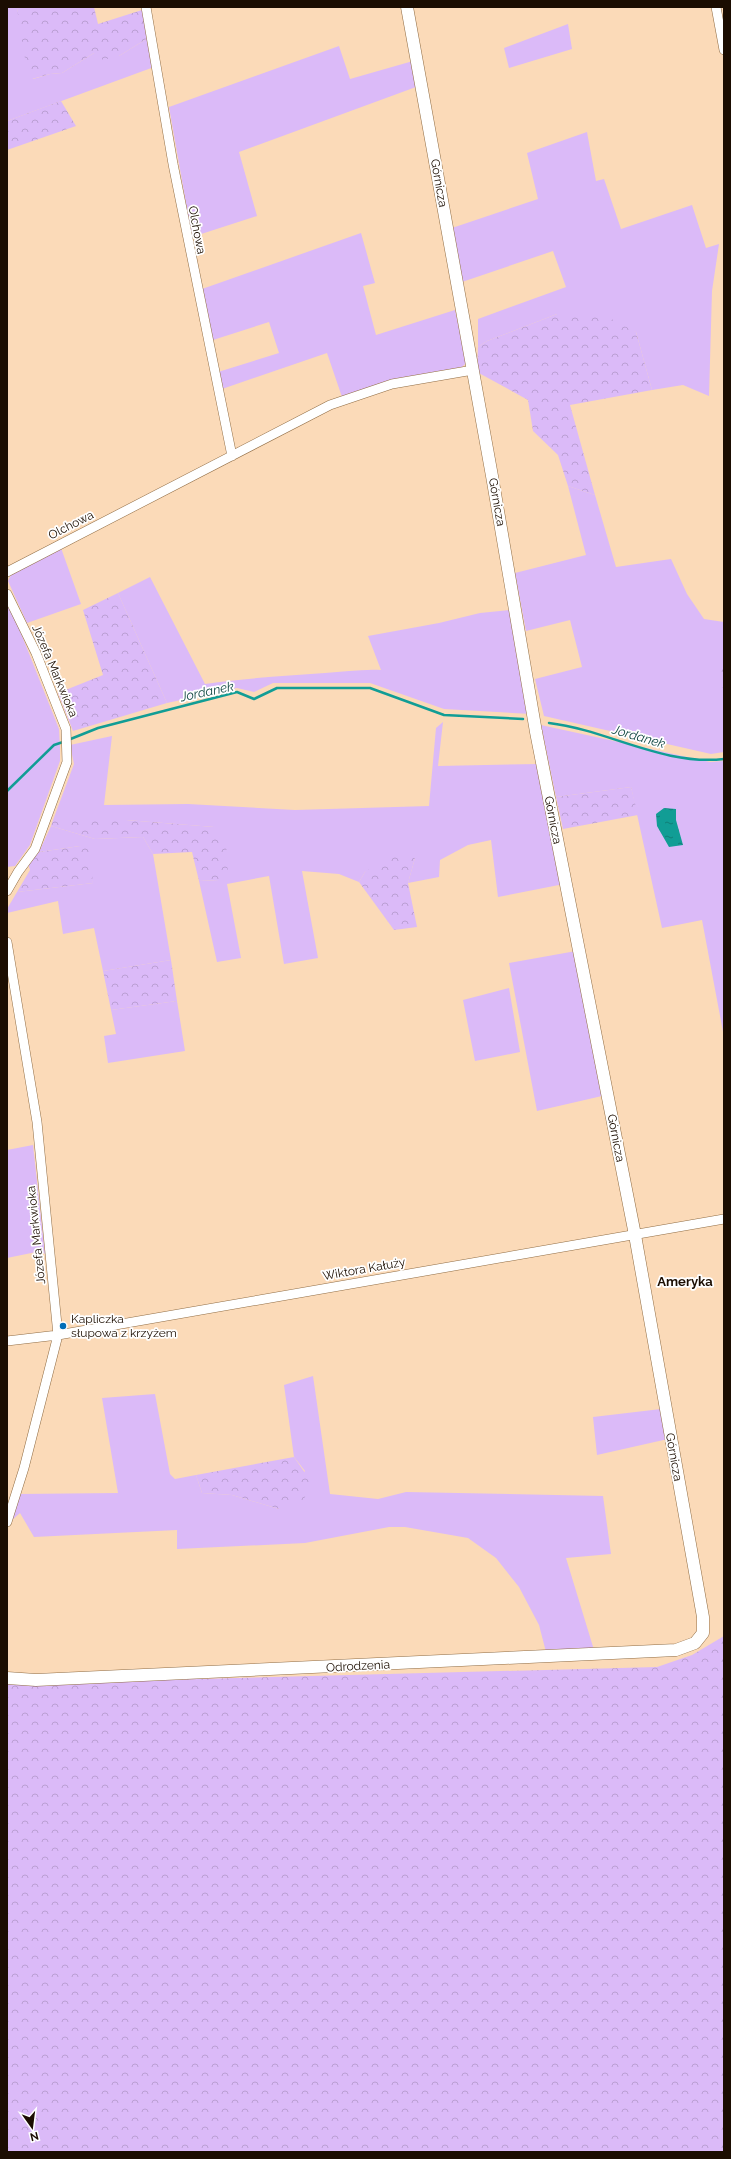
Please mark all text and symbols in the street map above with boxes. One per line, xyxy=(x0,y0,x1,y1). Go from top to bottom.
street label: Górnicza xyxy=(428,158,450,208)
street label: Olchowa xyxy=(185,205,209,255)
street label: Górnicza xyxy=(486,477,508,527)
street label: Olchowa xyxy=(46,508,96,542)
street label: Józefa Markwioka xyxy=(29,623,81,719)
water label: Jordanek xyxy=(178,678,235,705)
water label: Jordanek xyxy=(610,721,667,751)
street label: Górnicza xyxy=(541,795,565,845)
street label: Górnicza xyxy=(604,1113,628,1163)
street label: Józefa Markwioka xyxy=(24,1185,48,1285)
street label: Wiktora Kałuży xyxy=(322,1255,407,1283)
district label: Ameryka xyxy=(657,1274,713,1289)
place label: Kapliczka słupowa z krzyżem xyxy=(71,1312,177,1340)
marker: Kapliczka słupowa z krzyżem xyxy=(58,1321,68,1331)
street label: Górnicza xyxy=(663,1432,685,1482)
street label: Odrodzenia xyxy=(326,1657,390,1675)
north arrow xyxy=(12,2107,52,2147)
text: N xyxy=(29,2129,40,2144)

